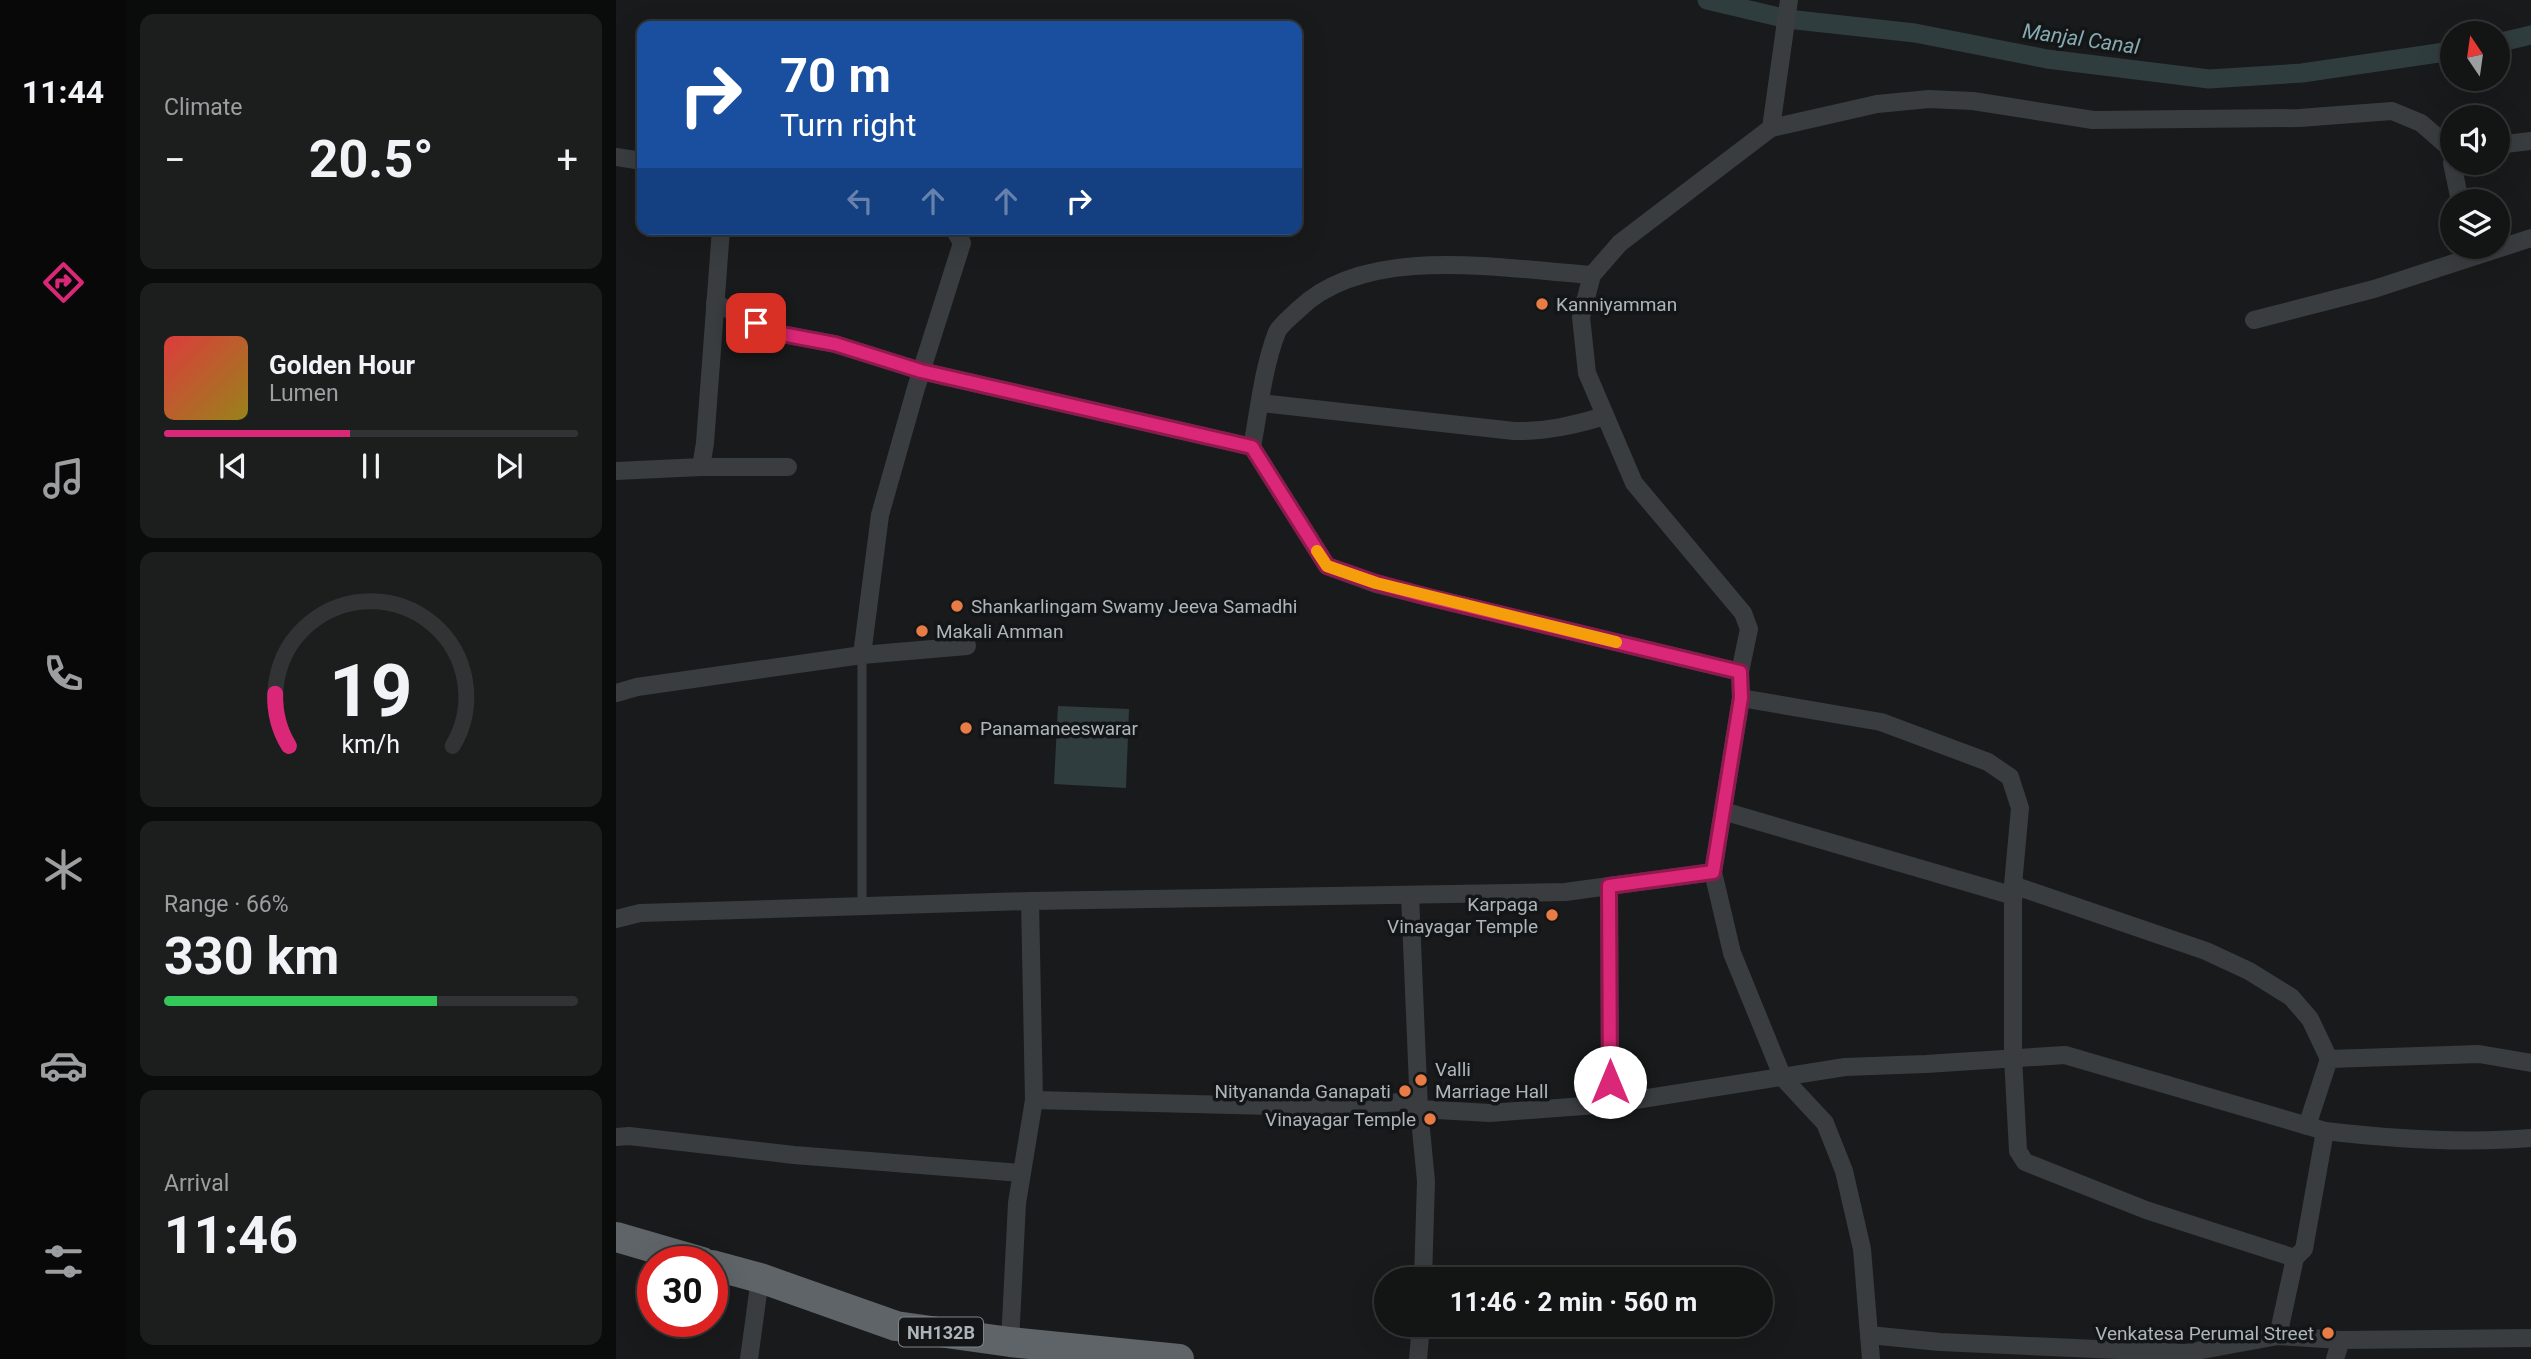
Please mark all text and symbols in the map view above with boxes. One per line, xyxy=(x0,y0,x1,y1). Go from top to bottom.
water label: Manjal Canal xyxy=(2021,19,2142,59)
north arrow xyxy=(2440,21,2510,91)
map controls xyxy=(2440,21,2510,259)
text: 70 m xyxy=(780,47,891,104)
icon: right xyxy=(665,49,756,140)
text: 11:44 xyxy=(22,73,104,111)
text: Climate xyxy=(164,94,243,121)
button: sound xyxy=(2440,105,2510,175)
text: Turn right xyxy=(780,106,916,144)
text: 20.5° xyxy=(309,129,434,190)
text: − xyxy=(164,138,186,182)
text: + xyxy=(556,138,578,182)
icon: left xyxy=(841,182,879,220)
icon: ahead xyxy=(914,182,952,220)
icon: ahead xyxy=(987,182,1025,220)
icon: right xyxy=(1060,182,1098,220)
button: layers xyxy=(2440,189,2510,259)
icon: directions xyxy=(39,258,88,307)
pin xyxy=(726,293,786,353)
place label: Kanniyamman xyxy=(1556,293,1677,316)
marker: Kanniyamman xyxy=(1534,296,1550,312)
icon: arrive xyxy=(737,304,775,342)
text: Golden Hour xyxy=(269,350,415,380)
text: Lumen xyxy=(269,380,339,407)
icon: previous xyxy=(214,447,252,485)
icon: pause xyxy=(352,447,390,485)
icon: next xyxy=(490,447,528,485)
icon: music xyxy=(39,454,88,503)
place label: Shankarlingam Swamy Jeeva Samadhi xyxy=(971,595,1297,618)
marker: Shankarlingam Swamy Jeeva Samadhi xyxy=(949,598,965,614)
place label: Makali Amman xyxy=(936,620,1063,643)
marker: Makali Amman xyxy=(914,623,930,639)
text: 19 xyxy=(329,648,413,734)
icon: phone xyxy=(39,649,88,698)
place label: Panamaneeswarar xyxy=(980,717,1139,740)
marker: Panamaneeswarar xyxy=(958,720,974,736)
text: km/h xyxy=(342,729,400,758)
icon: climate xyxy=(39,845,88,894)
text: Range · 66% xyxy=(164,891,289,918)
place label: Karpaga Vinayagar Temple xyxy=(1387,893,1538,938)
marker: Karpaga Vinayagar Temple xyxy=(1544,907,1560,923)
text: 330 km xyxy=(164,926,339,987)
icon: car xyxy=(39,1041,88,1090)
position arrow xyxy=(1573,1045,1647,1119)
place label: Valli Marriage Hall xyxy=(1435,1058,1548,1103)
marker: Valli Marriage Hall xyxy=(1413,1072,1429,1088)
place label: Nityananda Ganapati xyxy=(1214,1080,1391,1103)
marker: Nityananda Ganapati xyxy=(1397,1083,1413,1099)
place label: Vinayagar Temple xyxy=(1265,1108,1416,1131)
marker: Vinayagar Temple xyxy=(1422,1111,1438,1127)
text: Arrival xyxy=(164,1170,229,1197)
text: 11:46 xyxy=(164,1205,298,1266)
icon: filters xyxy=(39,1237,88,1286)
speed limit sign: 30 xyxy=(637,1246,728,1337)
text: 11:46 · 2 min · 560 m xyxy=(1450,1287,1697,1317)
road number: NH132B xyxy=(899,1317,983,1346)
place label: Venkatesa Perumal Street xyxy=(2095,1322,2314,1345)
marker: Venkatesa Perumal Street xyxy=(2320,1325,2336,1341)

